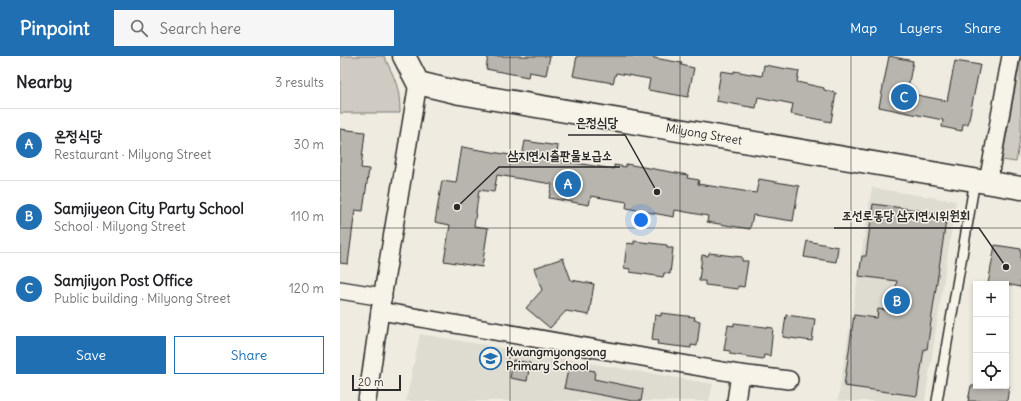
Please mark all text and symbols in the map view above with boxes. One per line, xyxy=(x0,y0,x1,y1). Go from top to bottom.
search box xyxy=(114,10,394,46)
text: Pinpoint xyxy=(20,16,90,40)
icon: search xyxy=(128,17,150,39)
text: Search here xyxy=(160,19,241,38)
text: Map xyxy=(850,19,877,37)
text: Layers xyxy=(899,19,942,37)
text: Share xyxy=(964,19,1001,37)
text: Nearby xyxy=(16,71,72,93)
text: 3 results xyxy=(275,74,324,91)
pin: C xyxy=(891,82,917,112)
callout: 은정식당 xyxy=(568,110,625,135)
text: 은정식당 xyxy=(576,114,618,131)
street label: Milyong Street xyxy=(665,120,743,148)
text: 온정식당 xyxy=(54,126,102,145)
text: A xyxy=(25,136,33,153)
text: 30 m xyxy=(294,136,324,153)
callout: 삼지연시출판물보급소 xyxy=(499,142,620,167)
text: Restaurant · Milyong Street xyxy=(54,146,211,163)
text: 삼지연시출판물보급소 xyxy=(507,147,613,164)
pin: A xyxy=(555,169,581,199)
text: Samjiyeon City Party School xyxy=(54,199,244,218)
callout: 조선로동당 삼지연시위원회 xyxy=(834,203,979,228)
text: 조선로동당 삼지연시위원회 xyxy=(842,207,970,224)
text: B xyxy=(25,208,33,225)
text: 110 m xyxy=(291,208,324,225)
your location xyxy=(631,210,651,230)
text: School · Milyong Street xyxy=(54,218,186,235)
text: Samjiyon Post Office xyxy=(54,271,193,290)
text: C xyxy=(25,280,33,297)
text: 120 m xyxy=(289,280,324,297)
map controls xyxy=(973,281,1009,389)
button: + xyxy=(973,281,1009,317)
pin: B xyxy=(884,286,910,316)
text: Public building · Milyong Street xyxy=(54,290,231,307)
button: − xyxy=(973,317,1009,353)
button: Save xyxy=(16,336,166,374)
button: Share xyxy=(174,336,324,374)
place label: Kwangmyongsong Primary School xyxy=(506,344,607,374)
school or university icon: Kwangmyongsong Primary School xyxy=(477,346,503,372)
button: locate xyxy=(973,353,1009,389)
scale bar xyxy=(352,373,401,392)
text: 20 m xyxy=(358,375,384,389)

